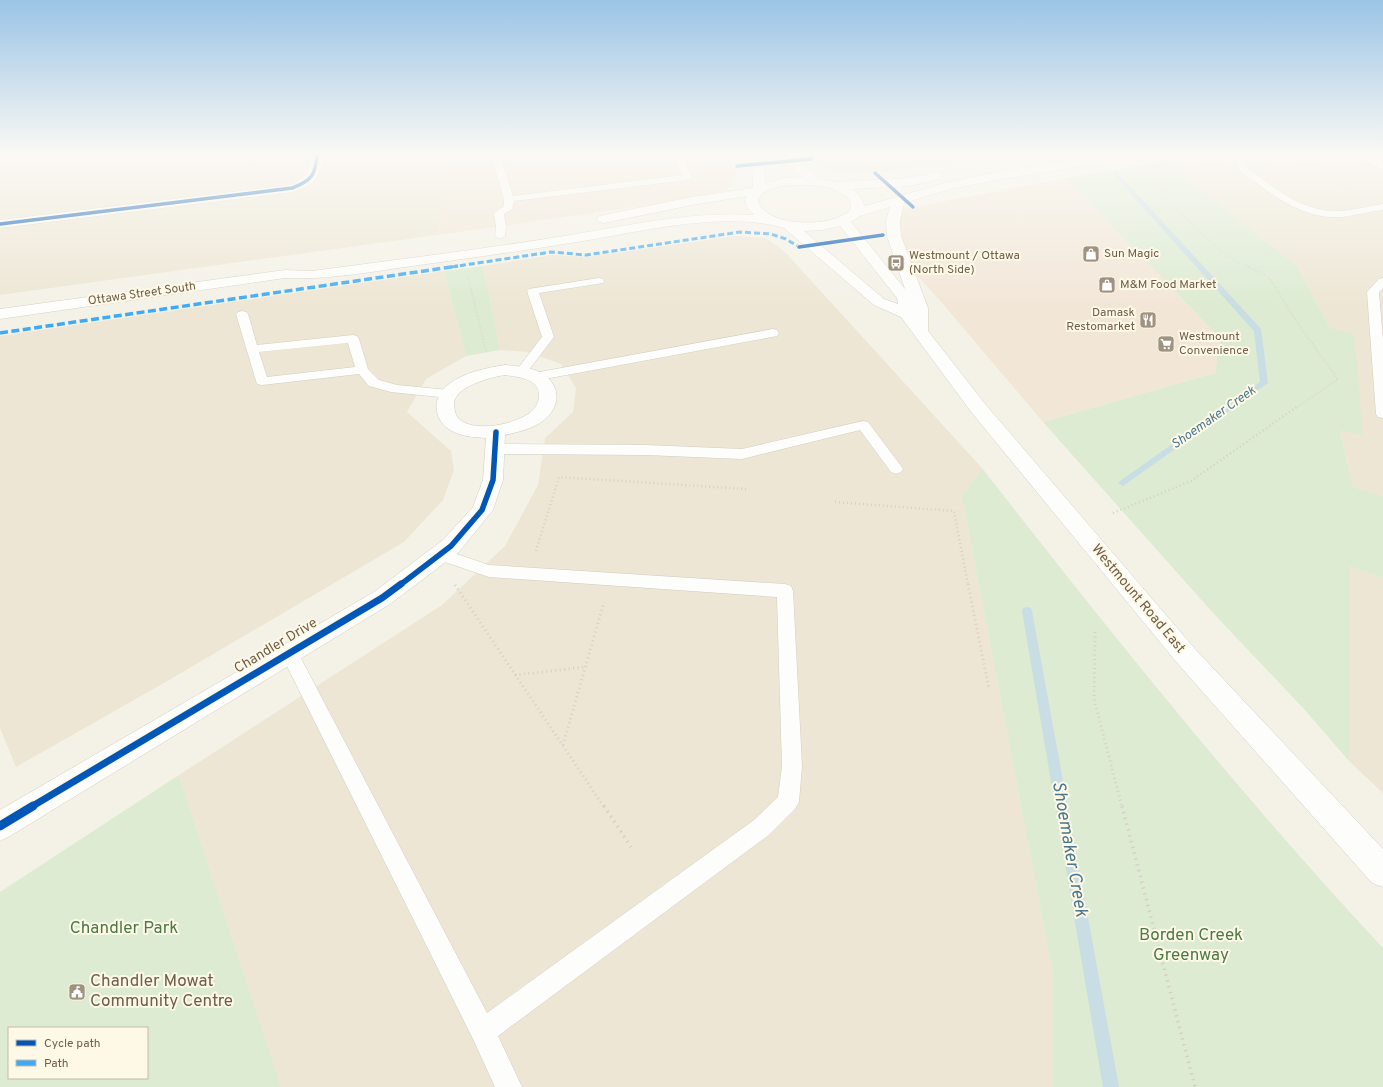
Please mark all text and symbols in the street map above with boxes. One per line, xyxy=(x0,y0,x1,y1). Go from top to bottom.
shop icon: Sun Magic xyxy=(1081,244,1101,264)
place label: Sun Magic xyxy=(1104,246,1159,262)
place label: Westmount / Ottawa (North Side) xyxy=(909,248,1020,278)
bus stop icon: Westmount / Ottawa (North Side) xyxy=(886,253,906,273)
shop icon: M&M Food Market xyxy=(1097,275,1117,295)
place label: M&M Food Market xyxy=(1120,277,1217,293)
street label: Ottawa Street South xyxy=(87,279,197,309)
place label: Damask Restomarket xyxy=(1066,305,1135,335)
restaurant icon: Damask Restomarket xyxy=(1138,310,1158,330)
place label: Westmount Convenience xyxy=(1179,329,1249,359)
supermarket icon: Westmount Convenience xyxy=(1156,334,1176,354)
water label: Shoemaker Creek xyxy=(1169,383,1260,453)
street label: Westmount Road East xyxy=(1087,541,1189,657)
street label: Chandler Drive xyxy=(231,615,321,677)
water label: Shoemaker Creek xyxy=(1046,779,1092,920)
park label: Chandler Park xyxy=(70,918,178,940)
park label: Borden Creek Greenway xyxy=(1139,925,1243,967)
place label: Chandler Mowat Community Centre xyxy=(90,971,233,1013)
public building icon: Chandler Mowat Community Centre xyxy=(67,982,87,1002)
legend xyxy=(8,1027,148,1079)
text: Cycle path xyxy=(44,1036,101,1052)
text: Path xyxy=(44,1056,69,1072)

